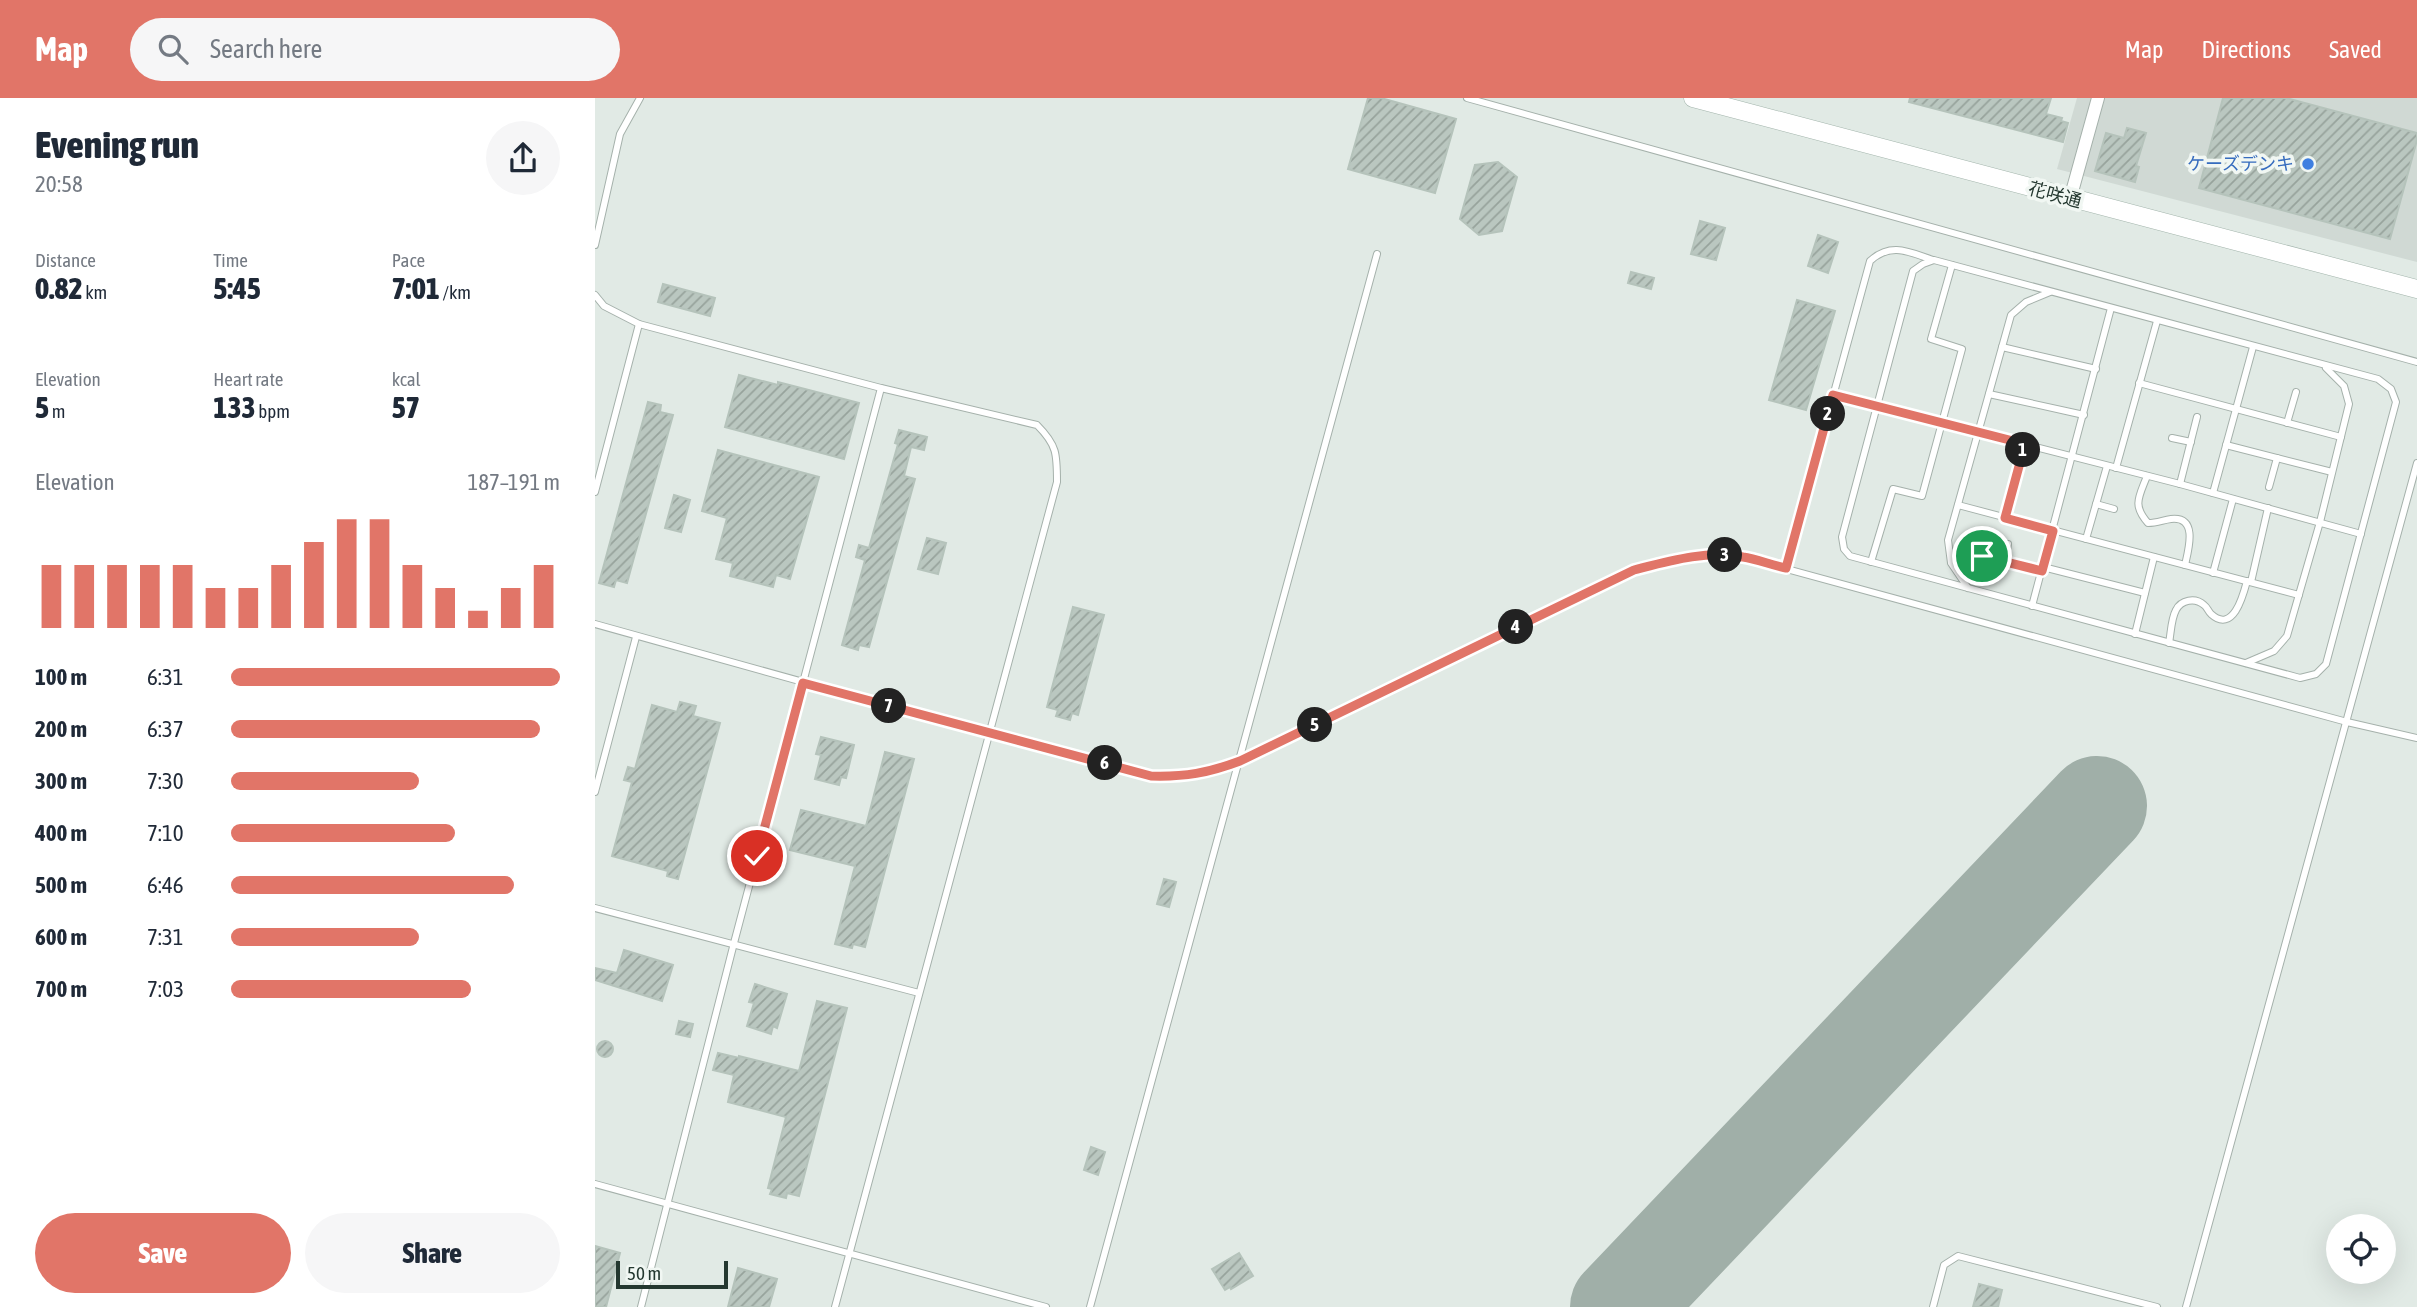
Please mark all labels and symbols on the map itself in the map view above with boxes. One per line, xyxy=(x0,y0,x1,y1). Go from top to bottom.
place label: ケーズデンキ xyxy=(2187,153,2294,174)
marker: ケーズデンキ xyxy=(2300,156,2316,172)
street label: 花咲通 xyxy=(2026,177,2084,212)
pin: 2 xyxy=(1811,396,1845,432)
pin: 1 xyxy=(2005,432,2041,468)
pin xyxy=(1952,526,2012,586)
pin: 3 xyxy=(1707,538,1743,573)
pin: 4 xyxy=(1499,610,1534,644)
pin: 7 xyxy=(871,688,907,724)
pin: 5 xyxy=(1297,708,1333,742)
pin: 6 xyxy=(1087,746,1123,780)
pin xyxy=(727,826,787,886)
scale bar xyxy=(616,1258,728,1290)

